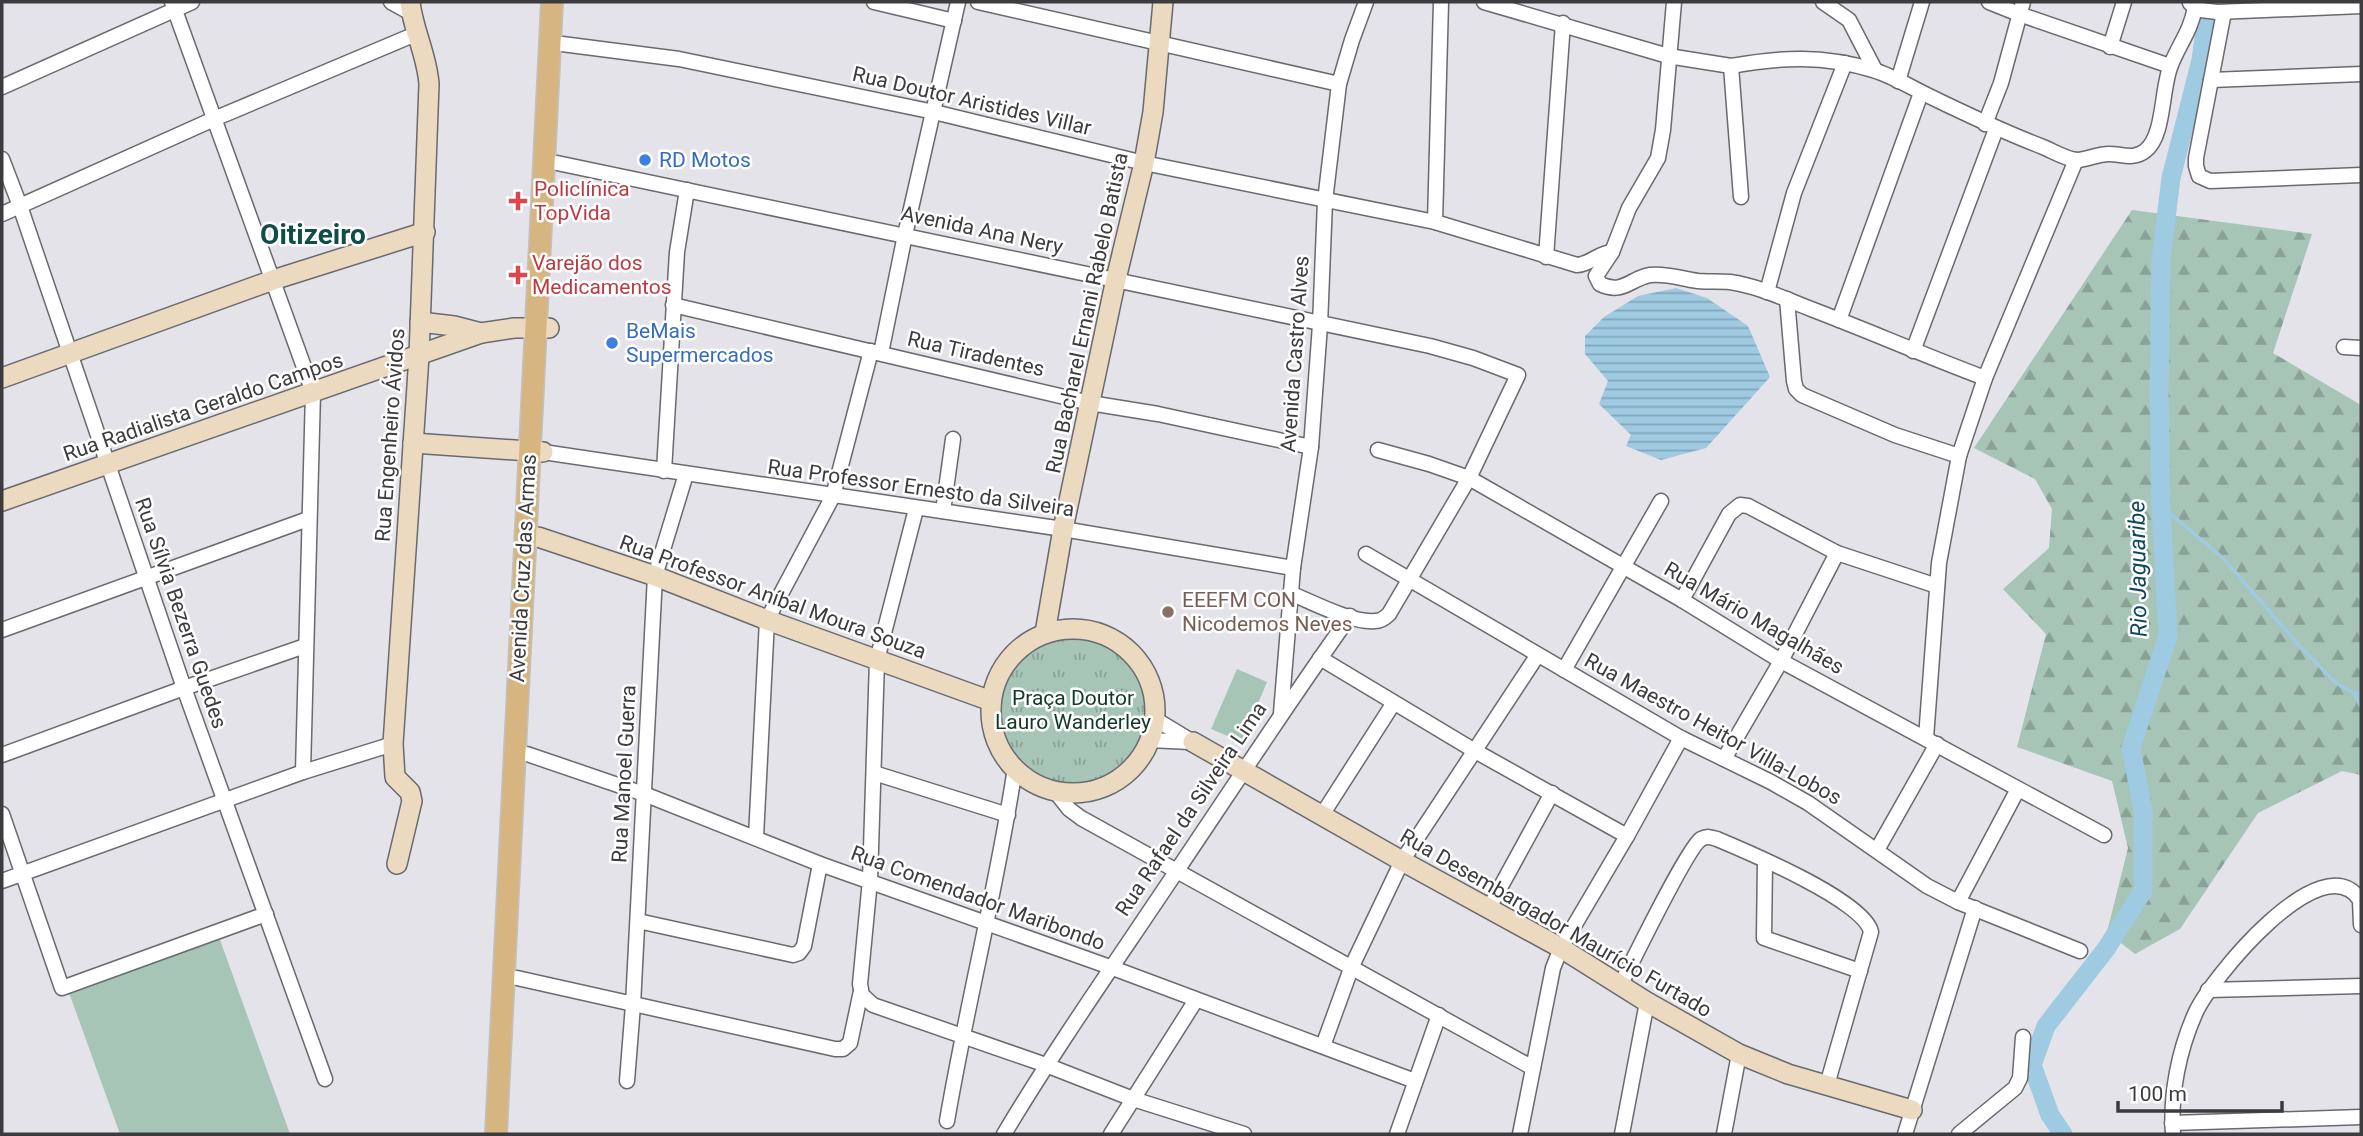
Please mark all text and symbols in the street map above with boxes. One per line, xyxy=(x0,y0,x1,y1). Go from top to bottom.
street label: Rua Doutor Aristides Villar xyxy=(850,62,1094,140)
place label: RD Motos xyxy=(659,148,751,172)
street label: Rua Bacharel Ernani Rabelo Batista xyxy=(1041,150,1133,476)
marker: RD Motos xyxy=(637,152,653,168)
place label: Policlínica TopVida xyxy=(534,177,630,225)
marker: Policlínica TopVida xyxy=(508,191,528,211)
street label: Avenida Ana Nery xyxy=(899,201,1065,259)
district label: Oitizeiro xyxy=(260,218,366,251)
place label: Varejão dos Medicamentos xyxy=(532,251,671,299)
street label: Avenida Castro Alves xyxy=(1276,255,1314,453)
marker: Varejão dos Medicamentos xyxy=(510,267,526,283)
place label: BeMais Supermercados xyxy=(626,319,774,367)
street label: Rua Engenheiro Ávidos xyxy=(371,327,409,543)
street label: Rua Tiradentes xyxy=(905,327,1047,381)
marker: BeMais Supermercados xyxy=(604,335,620,351)
street label: Rua Radialista Geraldo Campos xyxy=(60,348,346,466)
street label: Avenida Cruz das Armas xyxy=(505,453,541,683)
street label: Rua Professor Ernesto da Silveira xyxy=(766,455,1076,521)
street label: Rua Sílvia Bezerra Guedes xyxy=(130,494,232,732)
water label: Rio Jaguaribe xyxy=(2123,500,2153,637)
street label: Rua Professor Aníbal Moura Souza xyxy=(616,530,930,664)
street label: Rua Mário Magalhães xyxy=(1660,557,1848,679)
place label: EEEFM CON Nicodemos Neves xyxy=(1182,588,1352,636)
marker: EEEFM CON Nicodemos Neves xyxy=(1160,604,1176,620)
street label: Rua Maestro Heitor Villa-Lobos xyxy=(1580,648,1846,810)
street label: Rua Manoel Guerra xyxy=(607,684,641,864)
park label: Praça Doutor Lauro Wanderley xyxy=(995,686,1151,734)
street label: Rua Rafael da Silveira Lima xyxy=(1110,698,1272,920)
street label: Rua Desembargador Maurício Furtado xyxy=(1396,824,1716,1022)
street label: Rua Comendador Maribondo xyxy=(848,841,1108,955)
scale bar xyxy=(2118,1070,2282,1114)
text: 100 m xyxy=(2128,1082,2187,1106)

